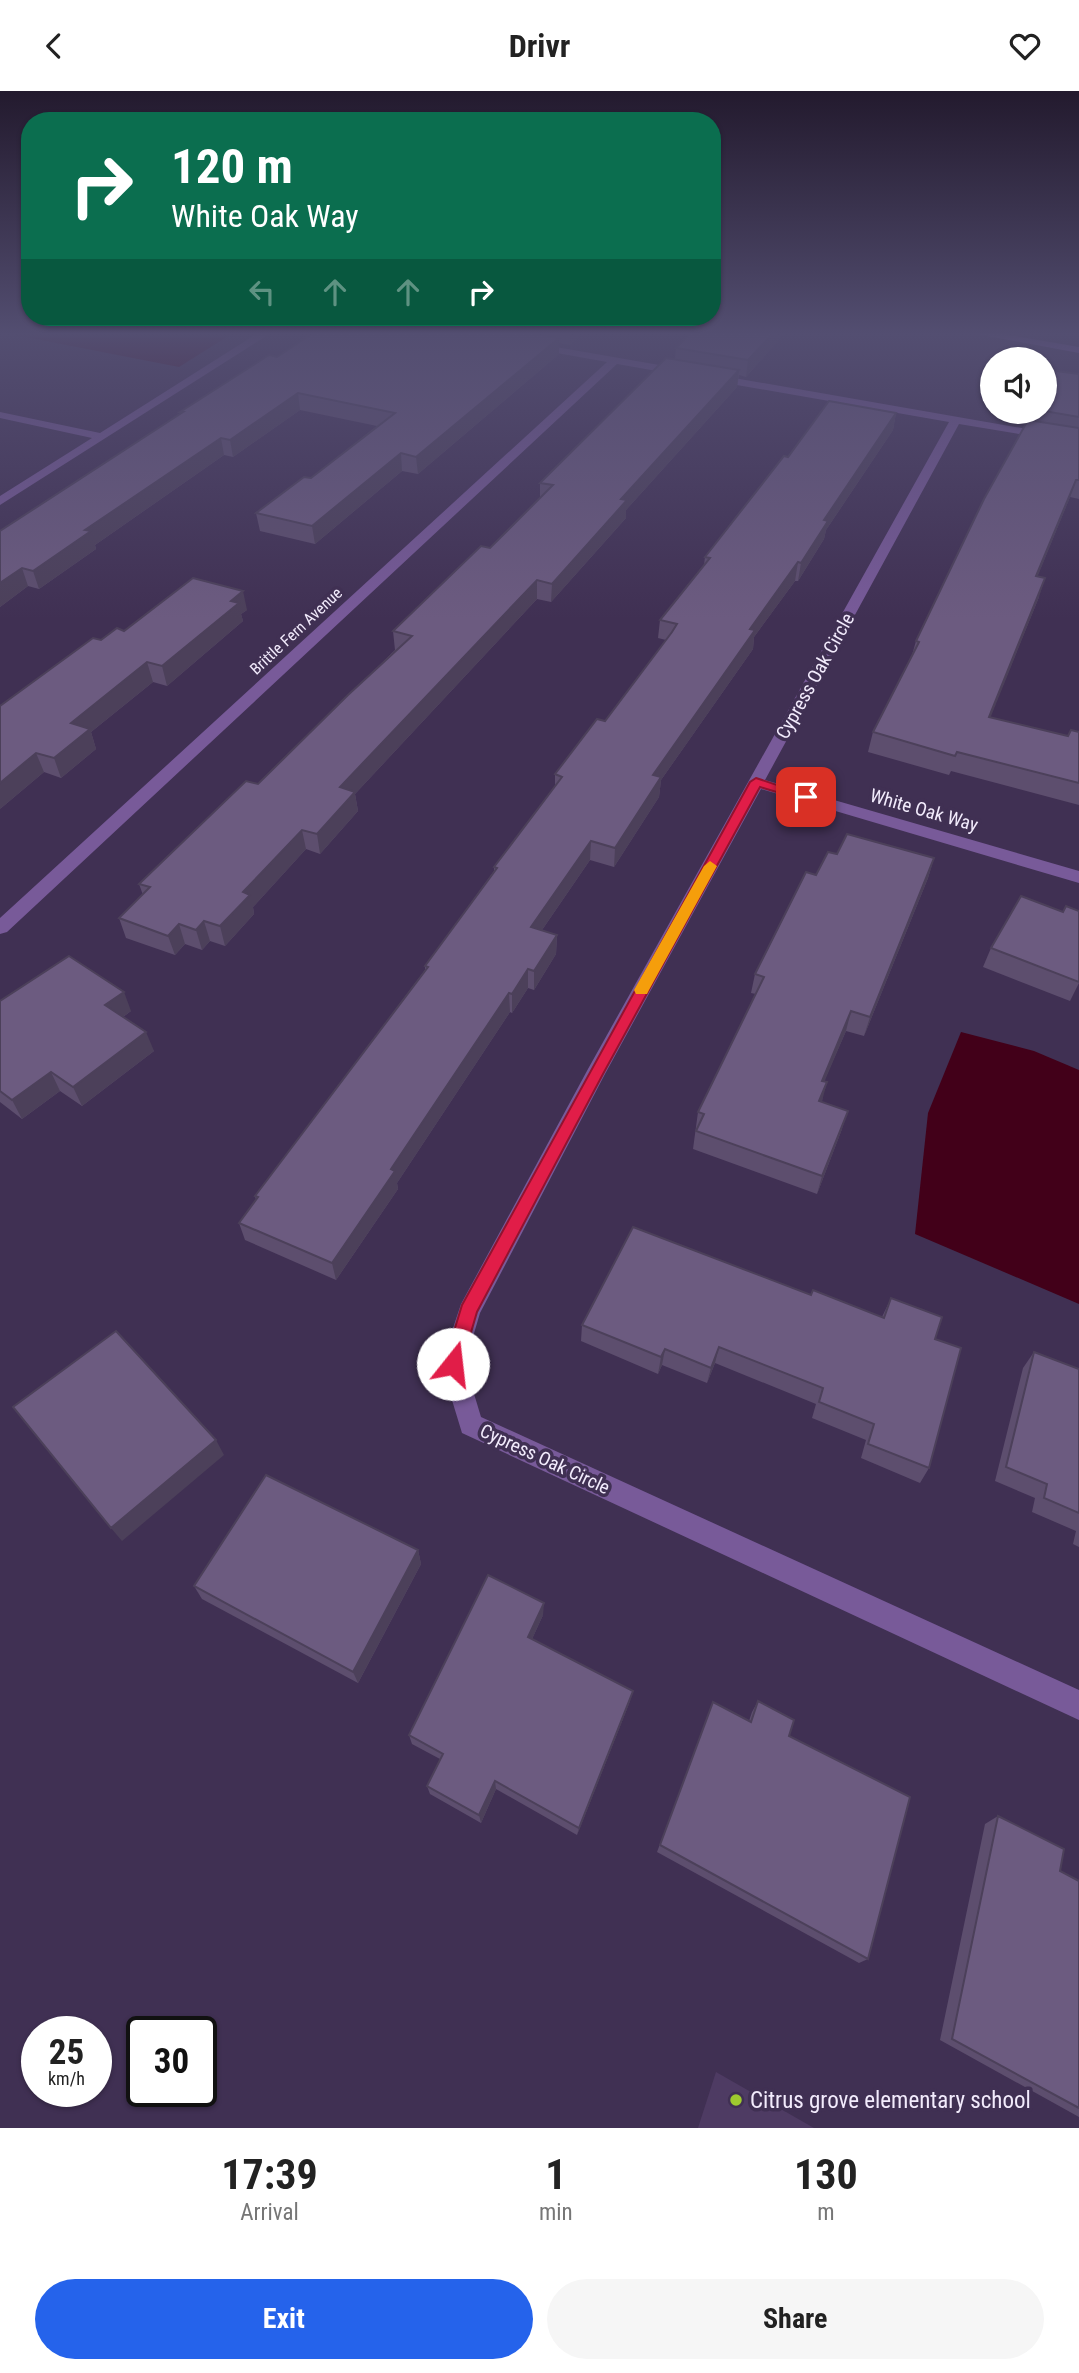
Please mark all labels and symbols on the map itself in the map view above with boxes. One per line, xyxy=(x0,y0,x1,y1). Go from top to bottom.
street label: Brittle Fern Avenue xyxy=(246,583,346,679)
street label: Cypress Oak Circle xyxy=(771,609,859,743)
pin xyxy=(776,767,836,827)
street label: White Oak Way xyxy=(867,784,981,836)
position arrow xyxy=(416,1327,490,1401)
street label: Cypress Oak Circle xyxy=(476,1419,614,1499)
speed limit sign: 30 xyxy=(126,2016,217,2107)
place label: Citrus grove elementary school xyxy=(750,2087,1031,2114)
marker: Citrus grove elementary school xyxy=(728,2092,744,2108)

